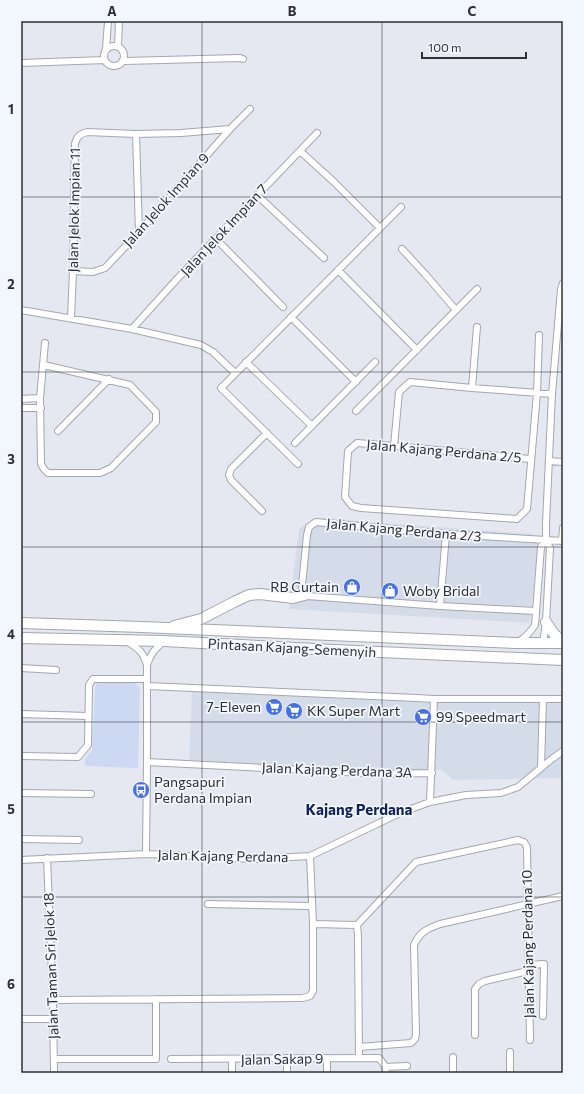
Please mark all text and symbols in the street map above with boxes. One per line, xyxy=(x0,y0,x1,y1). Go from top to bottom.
text: A xyxy=(107,3,117,19)
text: B xyxy=(288,3,297,19)
text: C xyxy=(468,3,477,19)
scale bar xyxy=(422,34,526,60)
text: 100 m xyxy=(428,40,462,54)
text: 1 xyxy=(8,101,14,117)
street label: Jalan Jelok Impian 11 xyxy=(64,148,83,272)
street label: Jalan Jelok Impian 9 xyxy=(119,149,212,250)
street label: Jalan Jelok Impian 7 xyxy=(176,180,271,279)
text: 2 xyxy=(7,276,15,292)
street label: Jalan Kajang Perdana 2/5 xyxy=(366,435,522,466)
text: 3 xyxy=(7,451,15,467)
street label: Jalan Kajang Perdana 2/3 xyxy=(326,514,482,545)
shop icon: RB Curtain xyxy=(342,577,362,597)
place label: RB Curtain xyxy=(270,578,339,595)
shop icon: Woby Bridal xyxy=(380,581,400,601)
place label: Woby Bridal xyxy=(403,582,480,599)
text: 4 xyxy=(7,626,15,642)
street label: Pintasan Kajang-Semenyih xyxy=(207,635,377,660)
supermarket icon: 7-Eleven xyxy=(264,697,284,717)
place label: 7-Eleven xyxy=(206,698,261,715)
supermarket icon: KK Super Mart xyxy=(284,701,304,721)
place label: KK Super Mart xyxy=(307,702,401,719)
supermarket icon: 99 Speedmart xyxy=(413,707,433,727)
place label: 99 Speedmart xyxy=(436,708,526,725)
street label: Jalan Kajang Perdana 3A xyxy=(261,758,413,781)
place label: Pangsapuri Perdana Impian xyxy=(154,773,252,806)
bus stop icon: Pangsapuri Perdana Impian xyxy=(131,780,151,800)
district label: Kajang Perdana xyxy=(306,800,413,818)
text: 5 xyxy=(7,801,15,817)
street label: Jalan Kajang Perdana xyxy=(157,846,289,865)
street label: Jalan Kajang Perdana 10 xyxy=(518,870,537,1019)
street label: Jalan Taman Sri Jelok 18 xyxy=(39,892,62,1040)
text: 6 xyxy=(7,976,15,992)
street label: Jalan Sakap 9 xyxy=(240,1049,324,1068)

